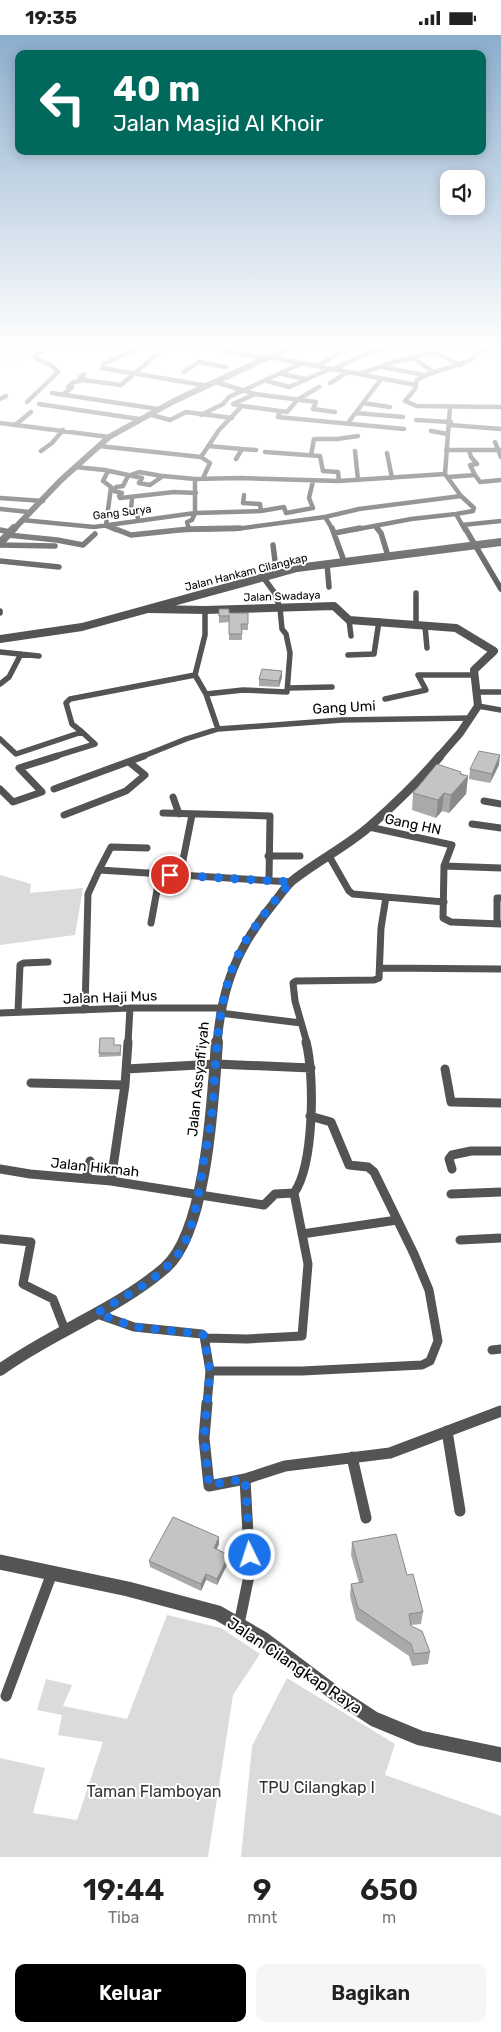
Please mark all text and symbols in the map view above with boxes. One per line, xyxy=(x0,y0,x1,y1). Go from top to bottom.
text: 19:35 xyxy=(25,6,77,29)
text: 40 m xyxy=(113,68,200,110)
icon: left xyxy=(30,70,95,135)
text: Jalan Masjid Al Khoir xyxy=(113,110,323,137)
map controls xyxy=(440,170,485,215)
button: sound xyxy=(440,170,485,215)
street label: Gang Surya xyxy=(92,502,152,523)
street label: Jalan Hankam Cilangkap xyxy=(183,551,309,594)
street label: Jalan Swadaya xyxy=(243,589,321,604)
street label: Gang Umi xyxy=(312,697,376,718)
street label: Gang HN xyxy=(383,810,443,839)
pin xyxy=(149,854,191,896)
icon: arrive xyxy=(156,861,184,889)
street label: Jalan Haji Mus xyxy=(62,987,158,1008)
street label: Jalan Assyafi'iyah xyxy=(184,1021,213,1137)
street label: Jalan Hikmah xyxy=(50,1154,140,1181)
position arrow xyxy=(223,1528,275,1580)
street label: Jalan Cilangkap Raya xyxy=(224,1613,366,1718)
park label: TPU Cilangkap I xyxy=(259,1778,375,1797)
park label: Taman Flamboyan xyxy=(86,1782,222,1801)
text: 19:44 xyxy=(83,1872,165,1908)
text: 9 xyxy=(253,1872,272,1908)
text: 650 xyxy=(360,1872,418,1908)
text: Tiba xyxy=(108,1908,139,1927)
text: mnt xyxy=(247,1908,277,1927)
text: m xyxy=(382,1908,396,1927)
button: Keluar xyxy=(15,1964,246,2022)
button: Bagikan xyxy=(256,1964,486,2022)

